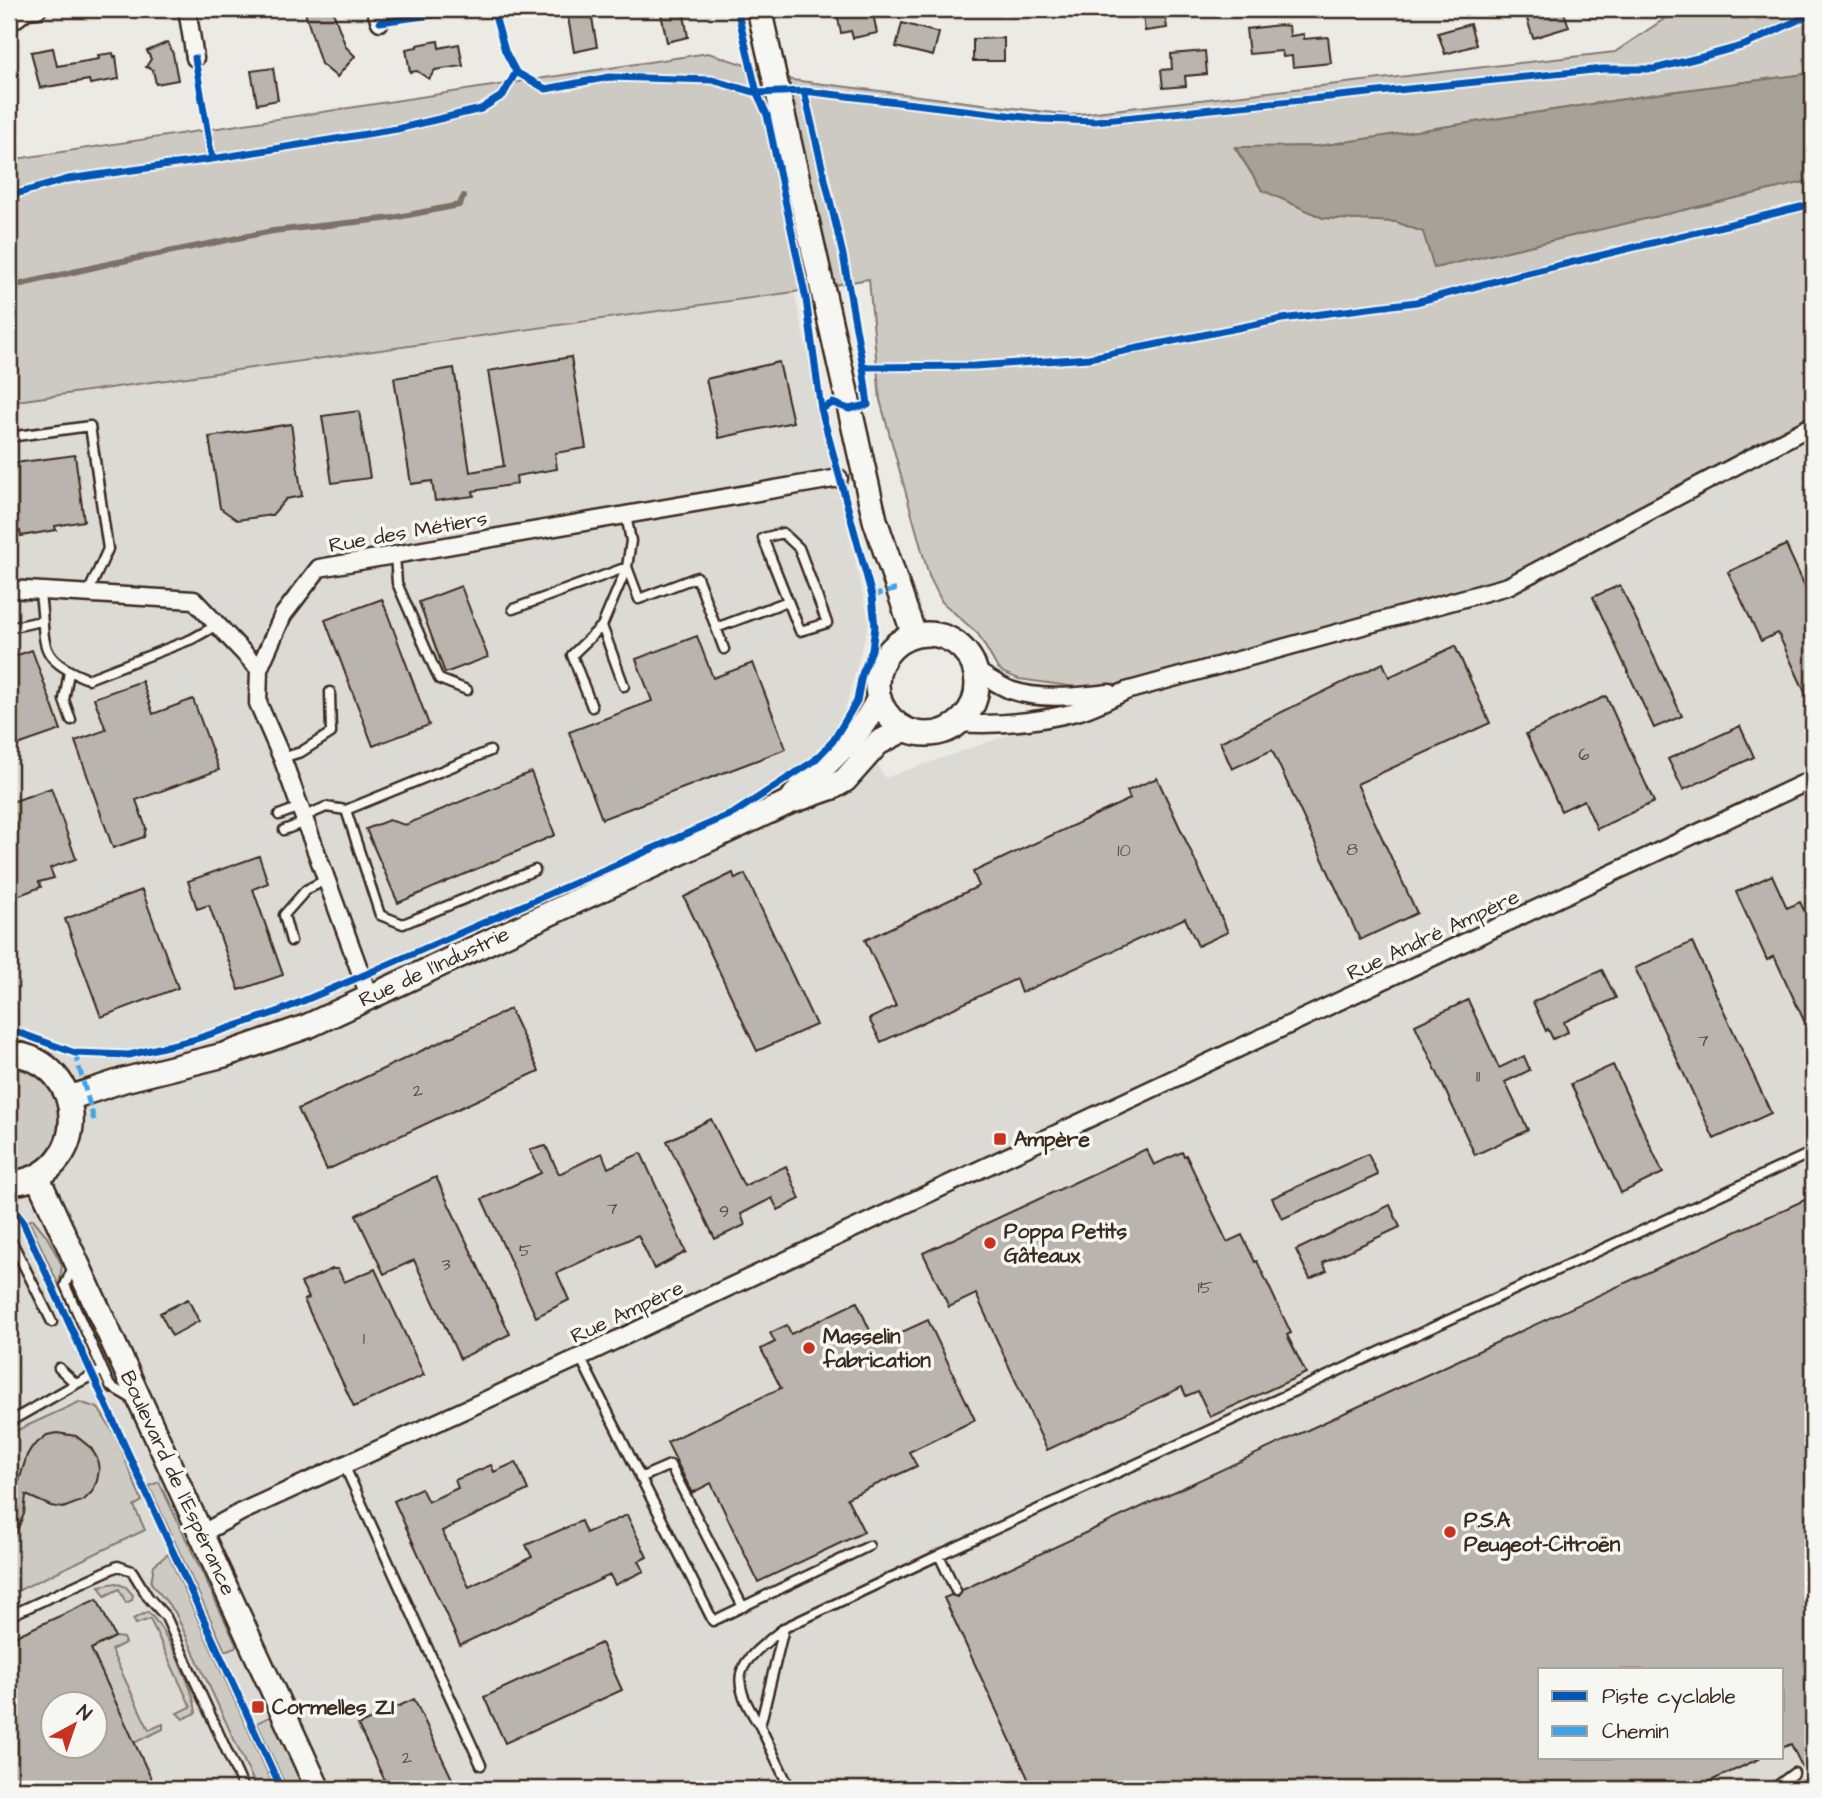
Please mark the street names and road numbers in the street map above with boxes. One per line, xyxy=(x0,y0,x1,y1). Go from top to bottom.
street label: Rue des Métiers xyxy=(327,504,489,560)
street label: Rue André Ampère xyxy=(1342,882,1524,989)
street label: Rue de l'Industrie xyxy=(354,919,514,1015)
street label: Rue Ampère xyxy=(566,1273,688,1352)
street label: Boulevard de l'Espérance xyxy=(112,1366,243,1601)

